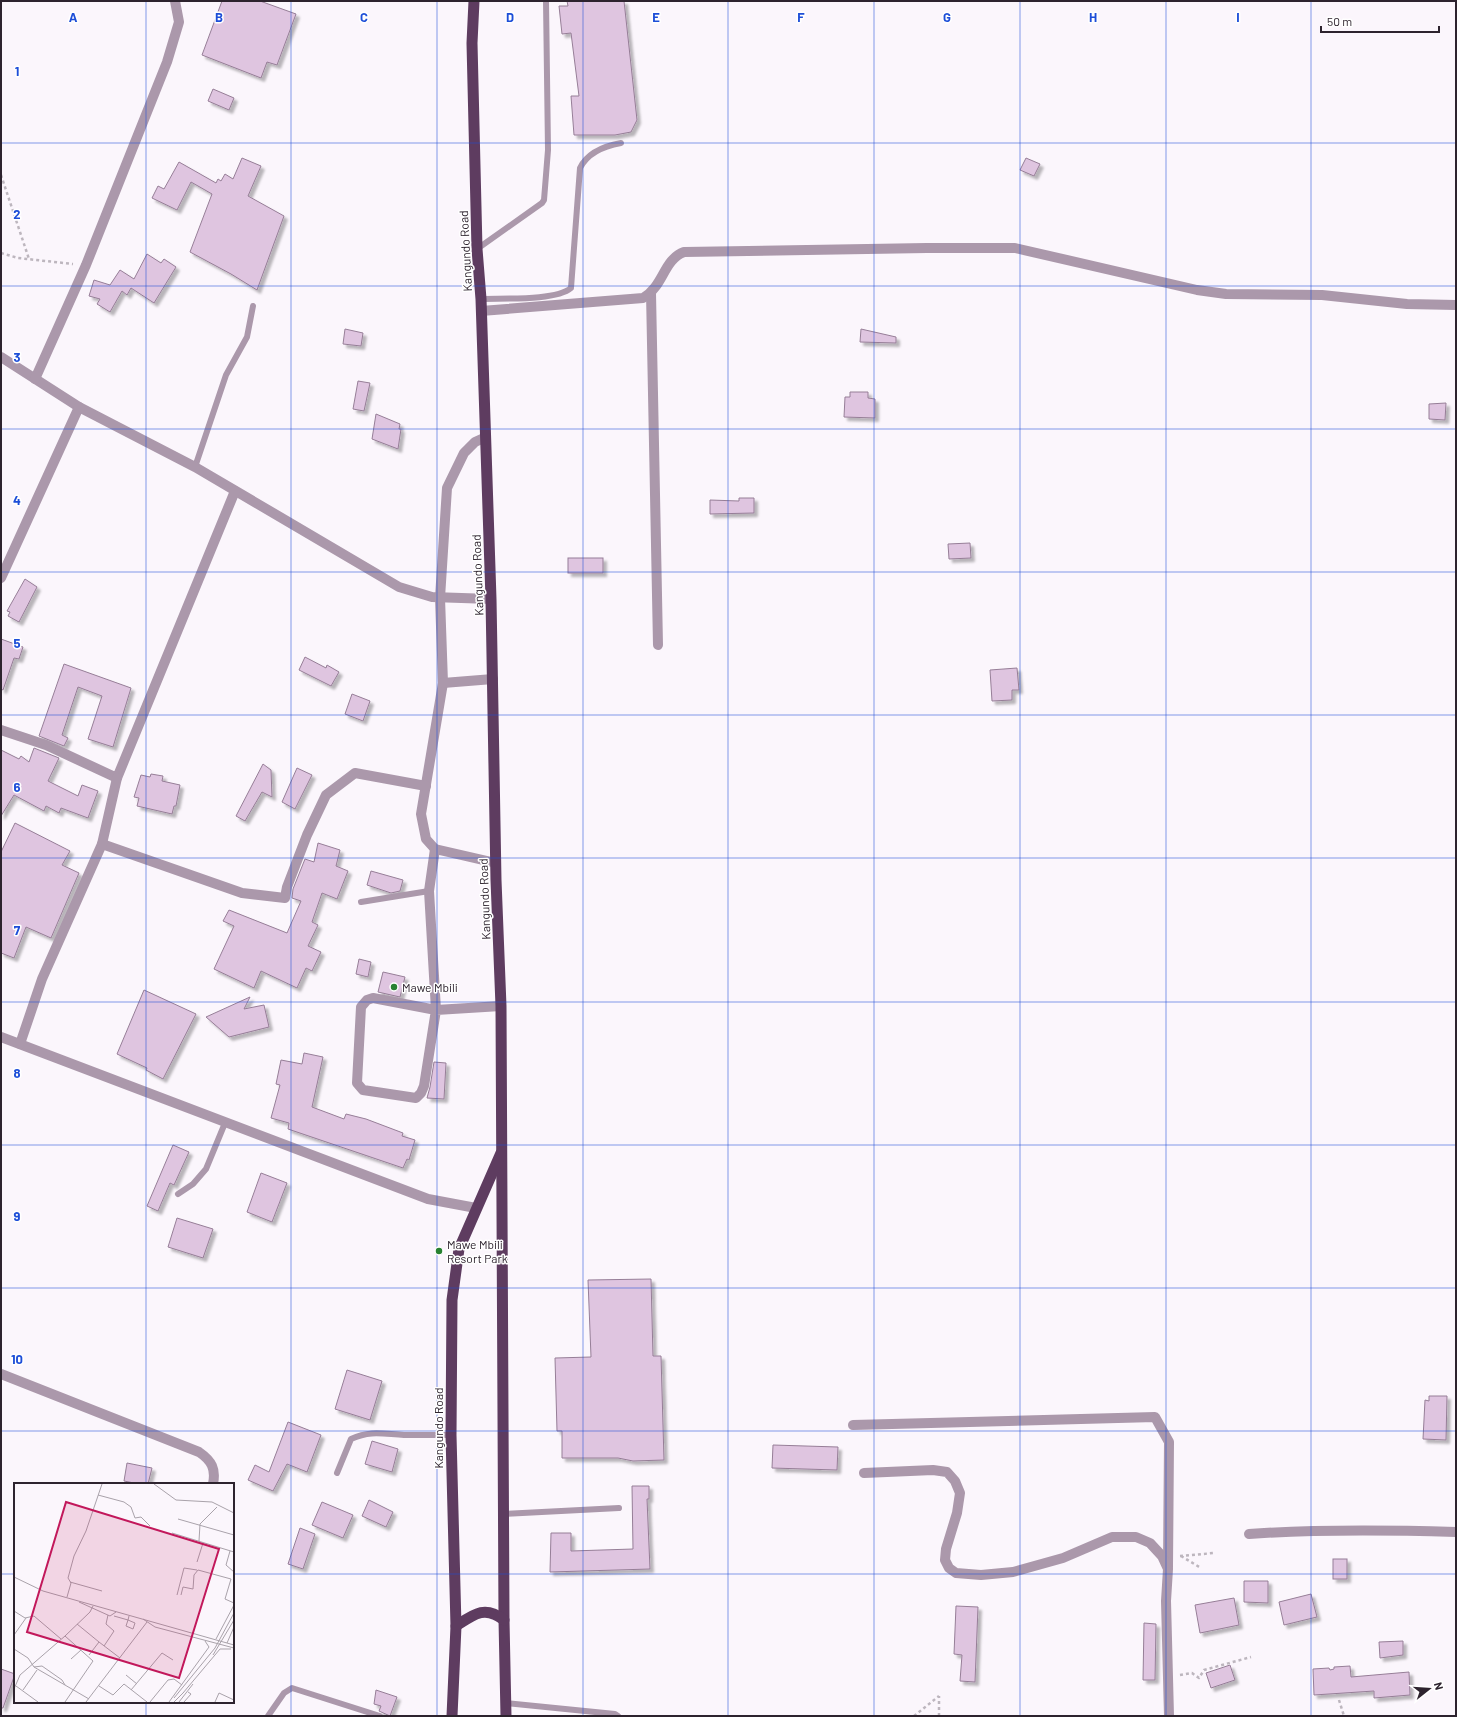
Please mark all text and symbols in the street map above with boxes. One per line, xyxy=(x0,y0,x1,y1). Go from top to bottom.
scale bar xyxy=(1321,8,1439,34)
text: A xyxy=(69,9,78,25)
text: B xyxy=(215,9,223,25)
text: C xyxy=(360,9,368,25)
text: D xyxy=(506,9,514,25)
text: E xyxy=(652,9,660,25)
text: F xyxy=(797,9,805,25)
text: G xyxy=(943,9,951,25)
text: H xyxy=(1089,9,1097,25)
text: I xyxy=(1236,9,1240,25)
text: 50 m xyxy=(1327,14,1352,28)
text: 1 xyxy=(15,63,19,79)
text: 2 xyxy=(13,206,21,222)
street label: Kangundo Road xyxy=(456,210,474,292)
text: 3 xyxy=(13,349,21,365)
text: 4 xyxy=(13,492,21,508)
street label: Kangundo Road xyxy=(469,534,485,616)
text: 5 xyxy=(13,635,21,651)
text: 6 xyxy=(14,779,21,795)
street label: Kangundo Road xyxy=(476,858,492,940)
text: 7 xyxy=(14,922,21,938)
place label: Mawe Mbili xyxy=(402,980,458,994)
marker: Mawe Mbili xyxy=(389,982,399,992)
text: 8 xyxy=(13,1065,21,1081)
text: 9 xyxy=(14,1208,21,1224)
place label: Mawe Mbili Resort Park xyxy=(447,1237,508,1265)
marker: Mawe Mbili Resort Park xyxy=(434,1246,444,1256)
text: 10 xyxy=(11,1351,23,1367)
street label: Kangundo Road xyxy=(431,1387,445,1469)
inset map xyxy=(14,1483,234,1703)
north arrow xyxy=(1409,1669,1449,1709)
text: N xyxy=(1432,1681,1446,1691)

